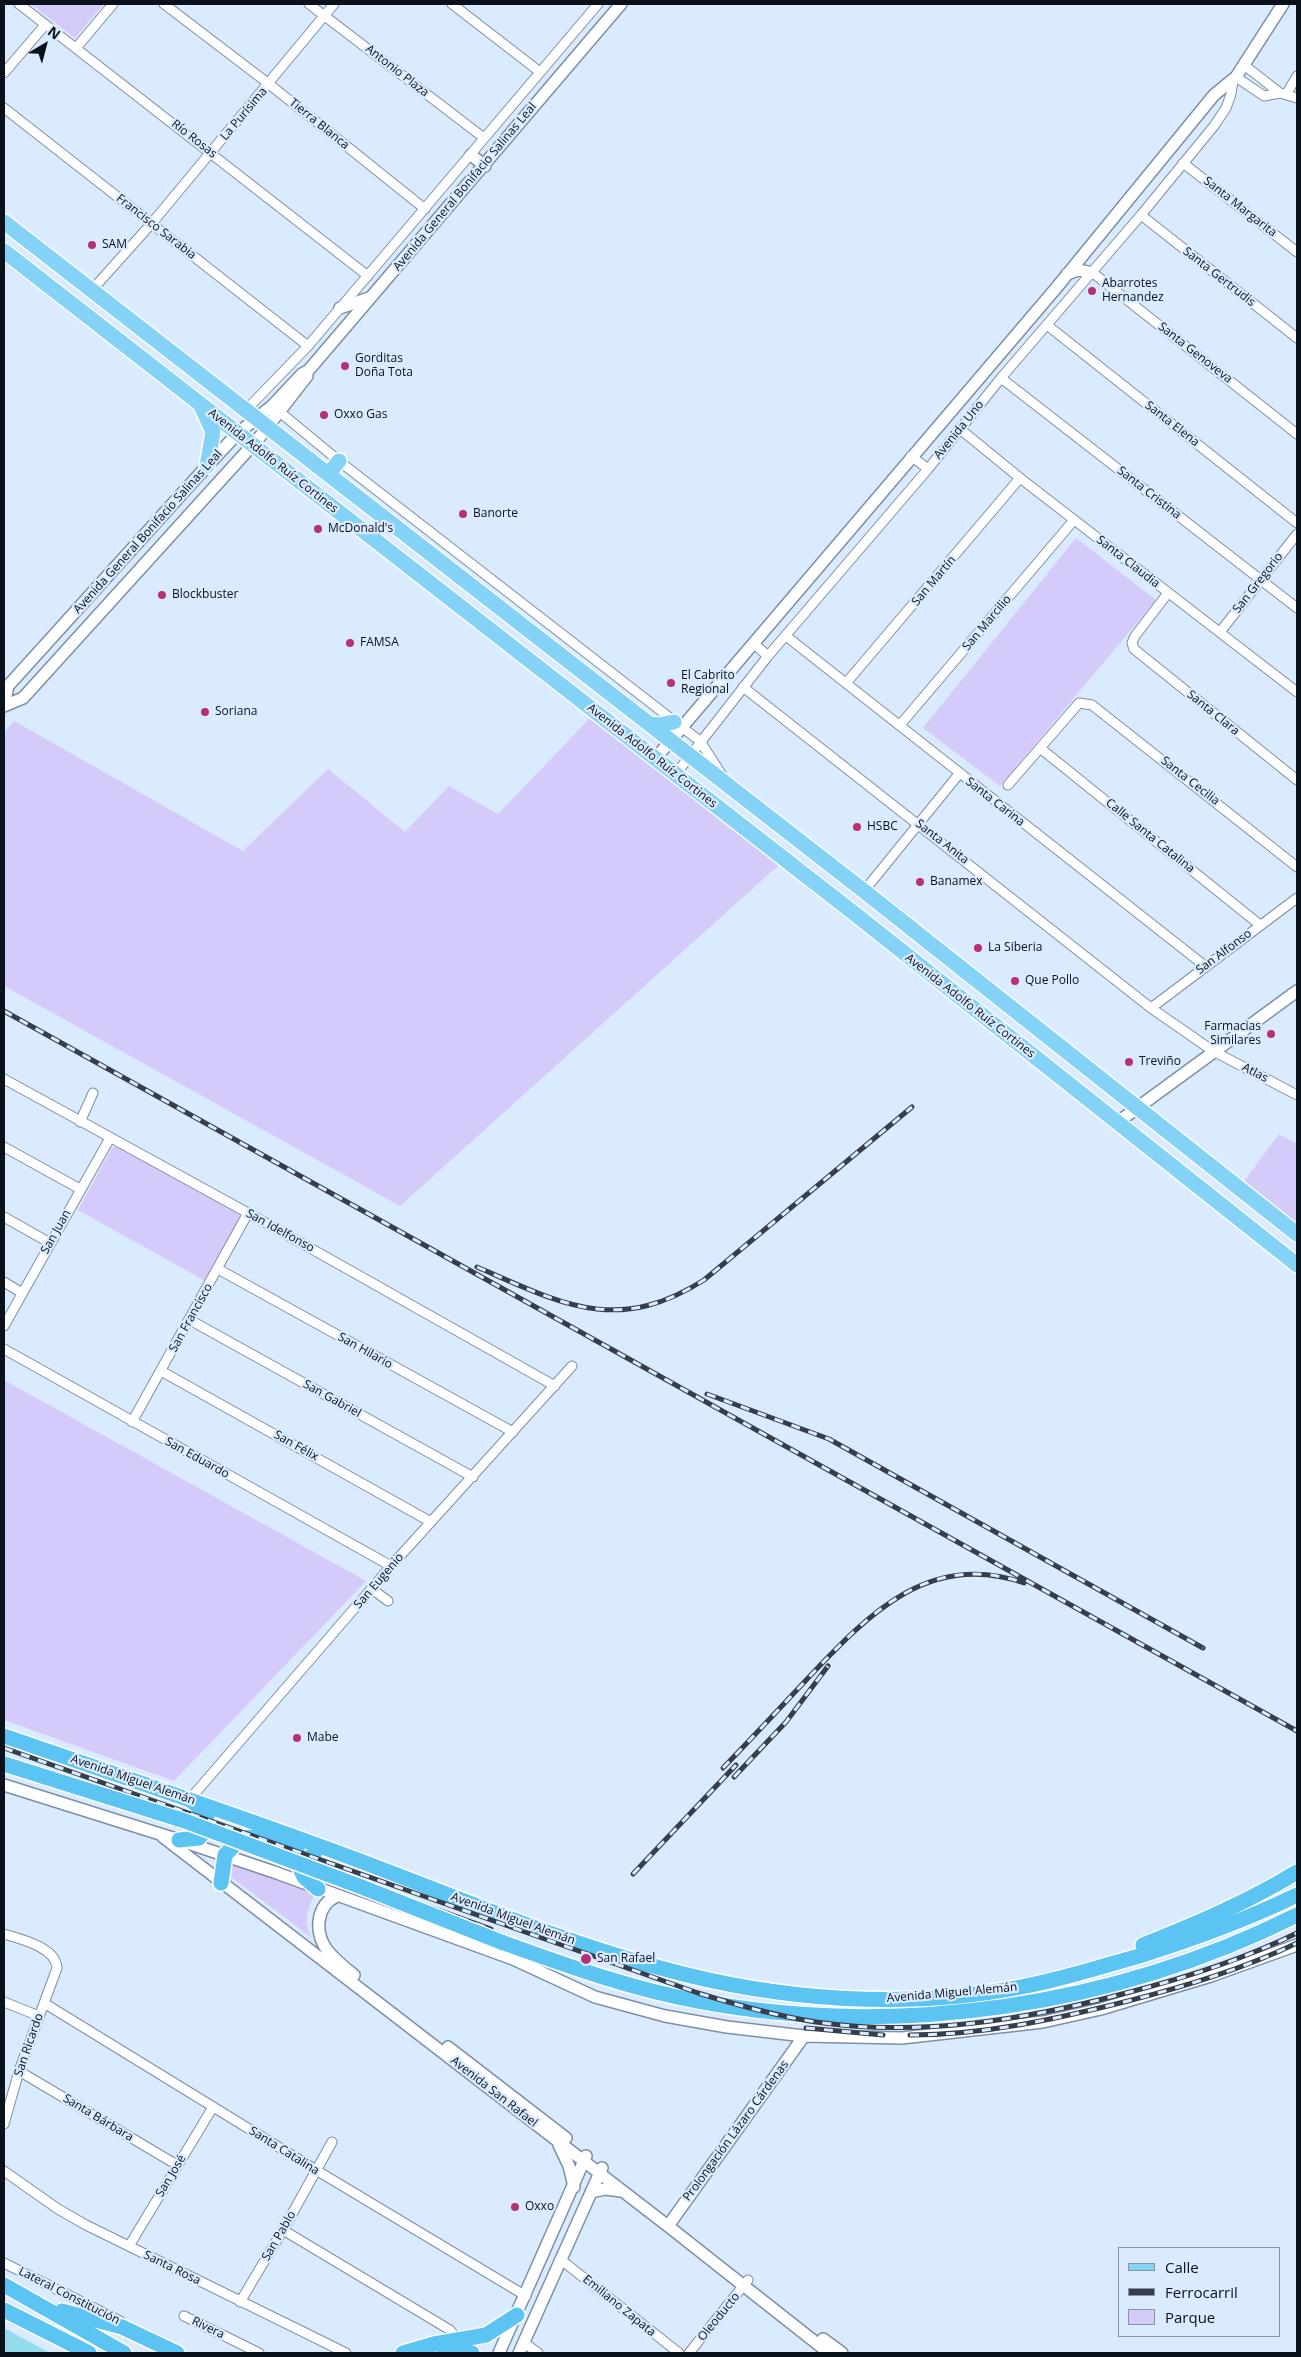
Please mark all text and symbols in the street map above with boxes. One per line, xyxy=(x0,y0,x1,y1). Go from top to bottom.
north arrow xyxy=(20,20,70,70)
text: N xyxy=(44,22,65,44)
street label: Antonio Plaza xyxy=(362,42,432,100)
street label: La Purísima xyxy=(218,84,270,144)
street label: Tierra Blanca xyxy=(286,95,352,153)
street label: Avenida General Bonifacio Salinas Leal xyxy=(390,100,540,274)
street label: Río Rosas xyxy=(168,117,220,161)
street label: Santa Margarita xyxy=(1200,174,1280,240)
street label: Francisco Sarabia xyxy=(113,191,199,263)
place label: SAM xyxy=(102,238,127,252)
marker: SAM xyxy=(86,239,98,251)
street label: Santa Gertrudis xyxy=(1180,244,1258,310)
place label: Abarrotes Hernandez xyxy=(1102,277,1164,305)
marker: Abarrotes Hernandez xyxy=(1086,285,1098,297)
street label: Santa Genoveva xyxy=(1155,320,1235,386)
place label: Gorditas Doña Tota xyxy=(355,352,413,380)
marker: Gorditas Doña Tota xyxy=(339,360,351,372)
street label: Avenida Uno xyxy=(931,398,987,462)
street label: Santa Elena xyxy=(1142,398,1202,450)
street label: Avenida Adolfo Ruíz Cortines xyxy=(205,406,341,516)
place label: Oxxo Gas xyxy=(334,408,387,422)
marker: Oxxo Gas xyxy=(318,409,330,421)
street label: Avenida General Bonifacio Salinas Leal xyxy=(71,447,225,617)
street label: Santa Cristina xyxy=(1114,464,1184,522)
place label: Banorte xyxy=(473,507,518,521)
marker: Banorte xyxy=(457,508,469,520)
place label: McDonald's xyxy=(328,522,393,536)
marker: McDonald's xyxy=(312,523,324,535)
street label: Santa Claudia xyxy=(1093,533,1163,591)
street label: San Gregorio xyxy=(1230,550,1286,616)
street label: San Martín xyxy=(909,553,959,609)
place label: Blockbuster xyxy=(172,588,238,602)
marker: Blockbuster xyxy=(156,589,168,601)
street label: San Marcilio xyxy=(960,592,1014,654)
place label: FAMSA xyxy=(360,636,399,650)
marker: FAMSA xyxy=(344,637,356,649)
place label: El Cabrito Regional xyxy=(681,669,735,697)
marker: El Cabrito Regional xyxy=(665,677,677,689)
street label: Santa Clara xyxy=(1184,687,1242,739)
street label: Avenida Adolfo Ruíz Cortines xyxy=(584,701,720,811)
place label: Soriana xyxy=(215,705,257,719)
marker: Soriana xyxy=(199,706,211,718)
street label: Santa Cecilia xyxy=(1158,754,1222,808)
street label: Santa Carina xyxy=(963,775,1027,829)
street label: Calle Santa Catalina xyxy=(1103,796,1197,876)
street label: Santa Anita xyxy=(913,817,971,867)
place label: HSBC xyxy=(867,820,898,834)
marker: HSBC xyxy=(851,821,863,833)
place label: Banamex xyxy=(930,875,983,889)
marker: Banamex xyxy=(914,876,926,888)
street label: San Alfonso xyxy=(1193,926,1255,978)
place label: La Siberia xyxy=(988,941,1042,955)
marker: La Siberia xyxy=(972,942,984,954)
street label: Avenida Adolfo Ruíz Cortines xyxy=(902,951,1038,1061)
place label: Que Pollo xyxy=(1025,974,1079,988)
marker: Que Pollo xyxy=(1009,975,1021,987)
place label: Farmacias Similares xyxy=(1204,1020,1261,1048)
marker: Farmacias Similares xyxy=(1265,1028,1277,1040)
place label: Treviño xyxy=(1139,1055,1181,1069)
marker: Treviño xyxy=(1123,1056,1135,1068)
street label: Atlas xyxy=(1240,1060,1270,1086)
street label: San Idelfonso xyxy=(243,1206,317,1256)
street label: San Juan xyxy=(38,1207,74,1257)
street label: San Francisco xyxy=(166,1281,216,1355)
street label: San Hilario xyxy=(335,1330,395,1372)
street label: San Gabriel xyxy=(300,1377,364,1421)
street label: San Félix xyxy=(271,1428,321,1464)
street label: San Eduardo xyxy=(162,1434,232,1482)
street label: San Eugenio xyxy=(351,1550,407,1612)
place label: Mabe xyxy=(307,1731,339,1745)
marker: Mabe xyxy=(291,1732,303,1744)
street label: Avenida Miguel Alemán xyxy=(69,1752,197,1808)
street label: Avenida Miguel Alemán xyxy=(449,1890,577,1948)
marker: San Rafael xyxy=(579,1952,593,1966)
place label: San Rafael xyxy=(597,1952,655,1966)
street label: Avenida Miguel Alemán xyxy=(886,1980,1018,2006)
street label: San Ricardo xyxy=(11,2011,47,2079)
street label: Avenida San Rafael xyxy=(448,2054,540,2130)
street label: Prolongación Lázaro Cárdenas xyxy=(680,2058,792,2204)
street label: Santa Bárbara xyxy=(60,2091,136,2145)
street label: Santa Catalina xyxy=(246,2124,322,2178)
street label: San José xyxy=(153,2152,189,2200)
place label: Oxxo xyxy=(525,2200,554,2214)
marker: Oxxo xyxy=(509,2201,521,2213)
street label: San Pablo xyxy=(259,2208,299,2264)
legend xyxy=(1118,2247,1281,2337)
street label: Santa Rosa xyxy=(141,2248,203,2288)
text: Calle xyxy=(1165,2257,1199,2277)
street label: Lateral Constitución xyxy=(16,2264,122,2328)
street label: Emiliano Zapata xyxy=(580,2272,658,2340)
text: Ferrocarril xyxy=(1165,2282,1238,2302)
street label: Oleoducto xyxy=(695,2290,743,2344)
text: Parque xyxy=(1165,2307,1215,2327)
street label: Rivera xyxy=(189,2314,227,2342)

